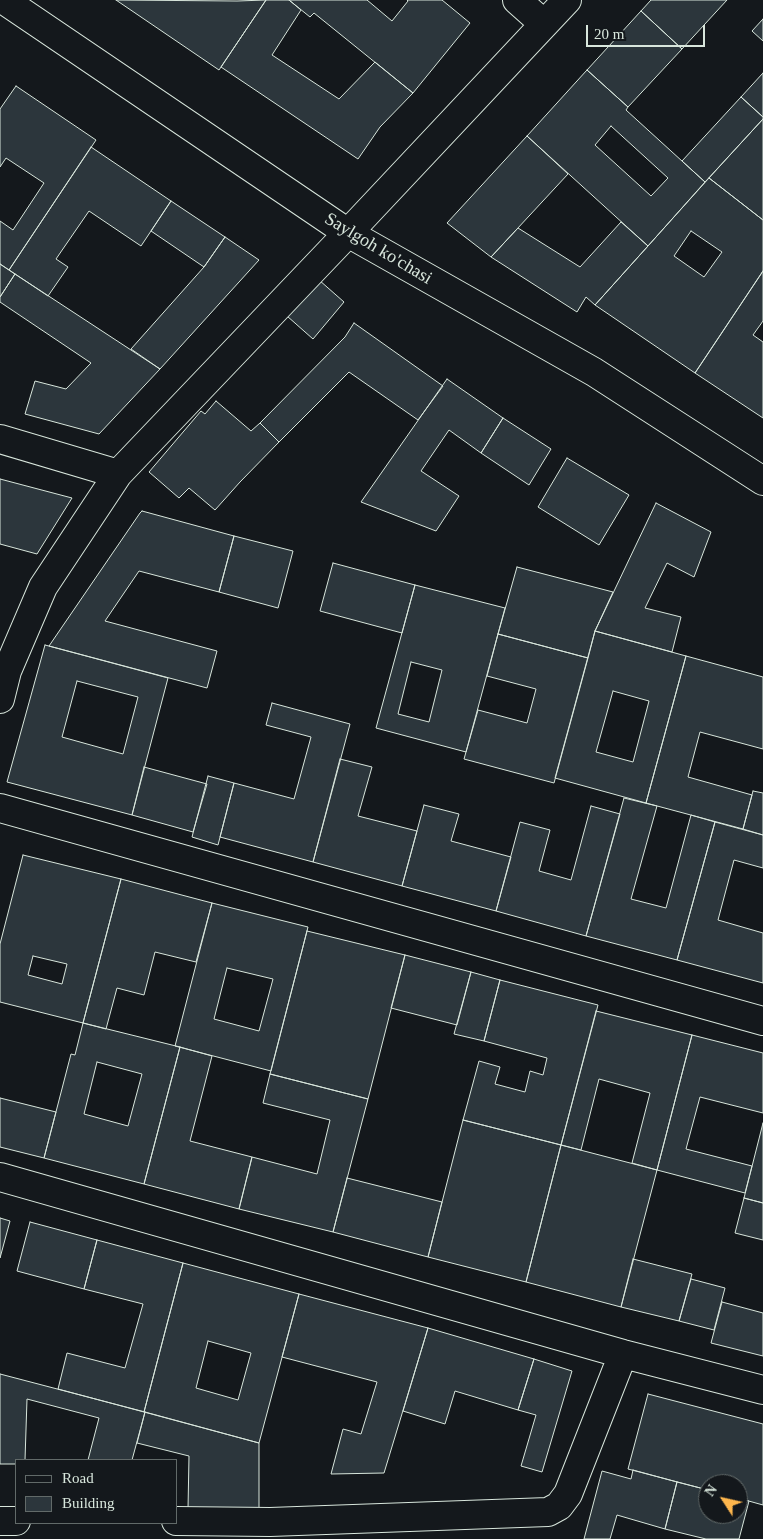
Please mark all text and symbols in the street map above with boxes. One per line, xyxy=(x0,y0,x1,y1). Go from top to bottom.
scale bar xyxy=(588,15,707,47)
text: 20 m xyxy=(594,26,624,42)
street label: Saylgoh ko'chasi xyxy=(320,208,436,290)
legend xyxy=(15,1459,178,1524)
text: Road xyxy=(62,1470,94,1486)
north arrow xyxy=(698,1474,748,1524)
text: N xyxy=(702,1482,720,1499)
text: Building xyxy=(62,1495,115,1511)

